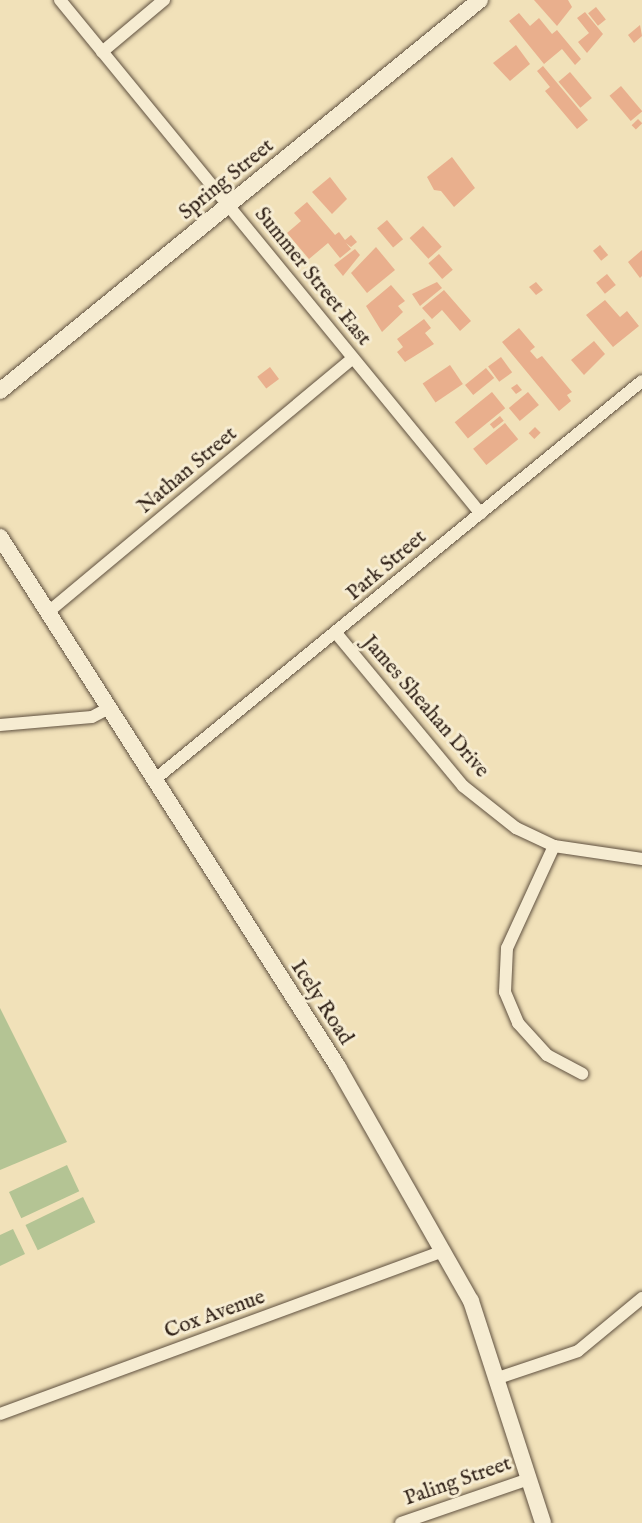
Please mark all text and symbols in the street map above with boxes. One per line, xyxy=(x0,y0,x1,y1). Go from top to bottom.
street label: Spring Street xyxy=(174,134,280,226)
street label: Summer Street East xyxy=(248,203,376,351)
street label: Nathan Street xyxy=(133,422,243,520)
street label: Park Street xyxy=(342,525,432,607)
street label: James Sheahan Drive xyxy=(356,631,494,783)
street label: Icely Road xyxy=(284,956,358,1050)
street label: Cox Avenue xyxy=(161,1285,269,1345)
street label: Paling Street xyxy=(401,1452,515,1512)

